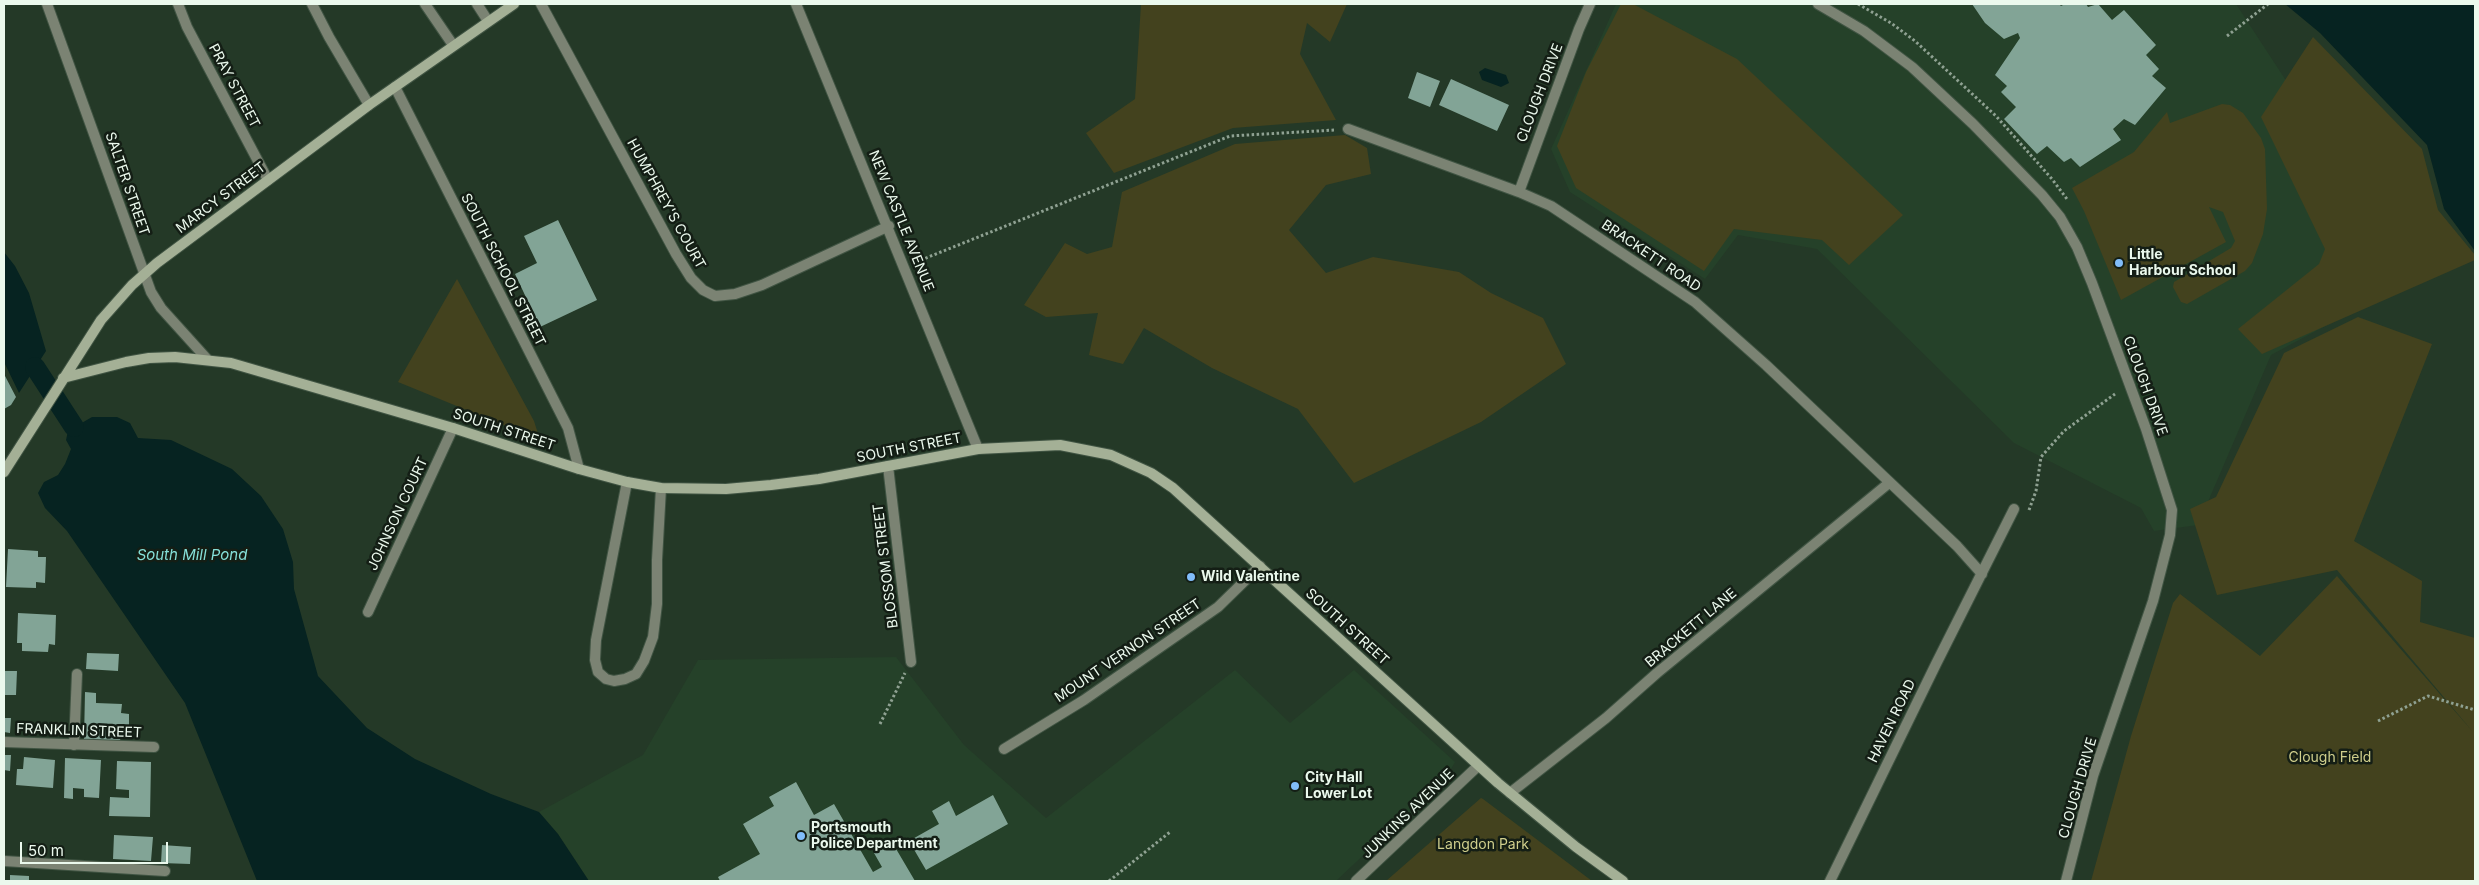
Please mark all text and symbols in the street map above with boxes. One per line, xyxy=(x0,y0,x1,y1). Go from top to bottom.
street label: PRAY STREET xyxy=(205,41,263,131)
street label: CLOUGH DRIVE xyxy=(1513,41,1567,145)
street label: SALTER STREET xyxy=(101,130,153,238)
street label: HUMPHREY'S COURT xyxy=(623,136,709,272)
street label: NEW CASTLE AVENUE xyxy=(865,148,937,294)
street label: MARCY STREET xyxy=(173,159,269,237)
street label: SOUTH SCHOOL STREET xyxy=(457,191,549,349)
street label: BRACKETT ROAD xyxy=(1598,216,1704,296)
place label: Little Harbour School xyxy=(2129,247,2236,280)
marker: Little Harbour School xyxy=(2113,257,2125,269)
street label: CLOUGH DRIVE xyxy=(2119,334,2171,438)
street label: SOUTH STREET xyxy=(451,406,557,454)
street label: SOUTH STREET xyxy=(855,430,963,466)
street label: JOHNSON COURT xyxy=(364,455,432,573)
street label: BLOSSOM STREET xyxy=(870,503,902,629)
water label: South Mill Pond xyxy=(137,546,247,564)
place label: Wild Valentine xyxy=(1201,569,1300,585)
marker: Wild Valentine xyxy=(1185,571,1197,583)
street label: SOUTH STREET xyxy=(1302,585,1392,669)
street label: BRACKETT LANE xyxy=(1642,585,1740,671)
street label: MOUNT VERNON STREET xyxy=(1052,596,1204,706)
street label: HAVEN ROAD xyxy=(1865,677,1919,765)
street label: FRANKLIN STREET xyxy=(16,720,142,742)
street label: CLOUGH DRIVE xyxy=(2056,735,2100,841)
park label: Clough Field xyxy=(2289,750,2371,766)
street label: JUNKINS AVENUE xyxy=(1358,766,1458,862)
place label: City Hall Lower Lot xyxy=(1305,770,1372,802)
marker: City Hall Lower Lot xyxy=(1289,780,1301,792)
place label: Portsmouth Police Department xyxy=(811,820,938,852)
marker: Portsmouth Police Department xyxy=(795,830,807,842)
scale bar xyxy=(22,832,170,864)
park label: Langdon Park xyxy=(1437,837,1529,853)
text: 50 m xyxy=(28,841,64,860)

